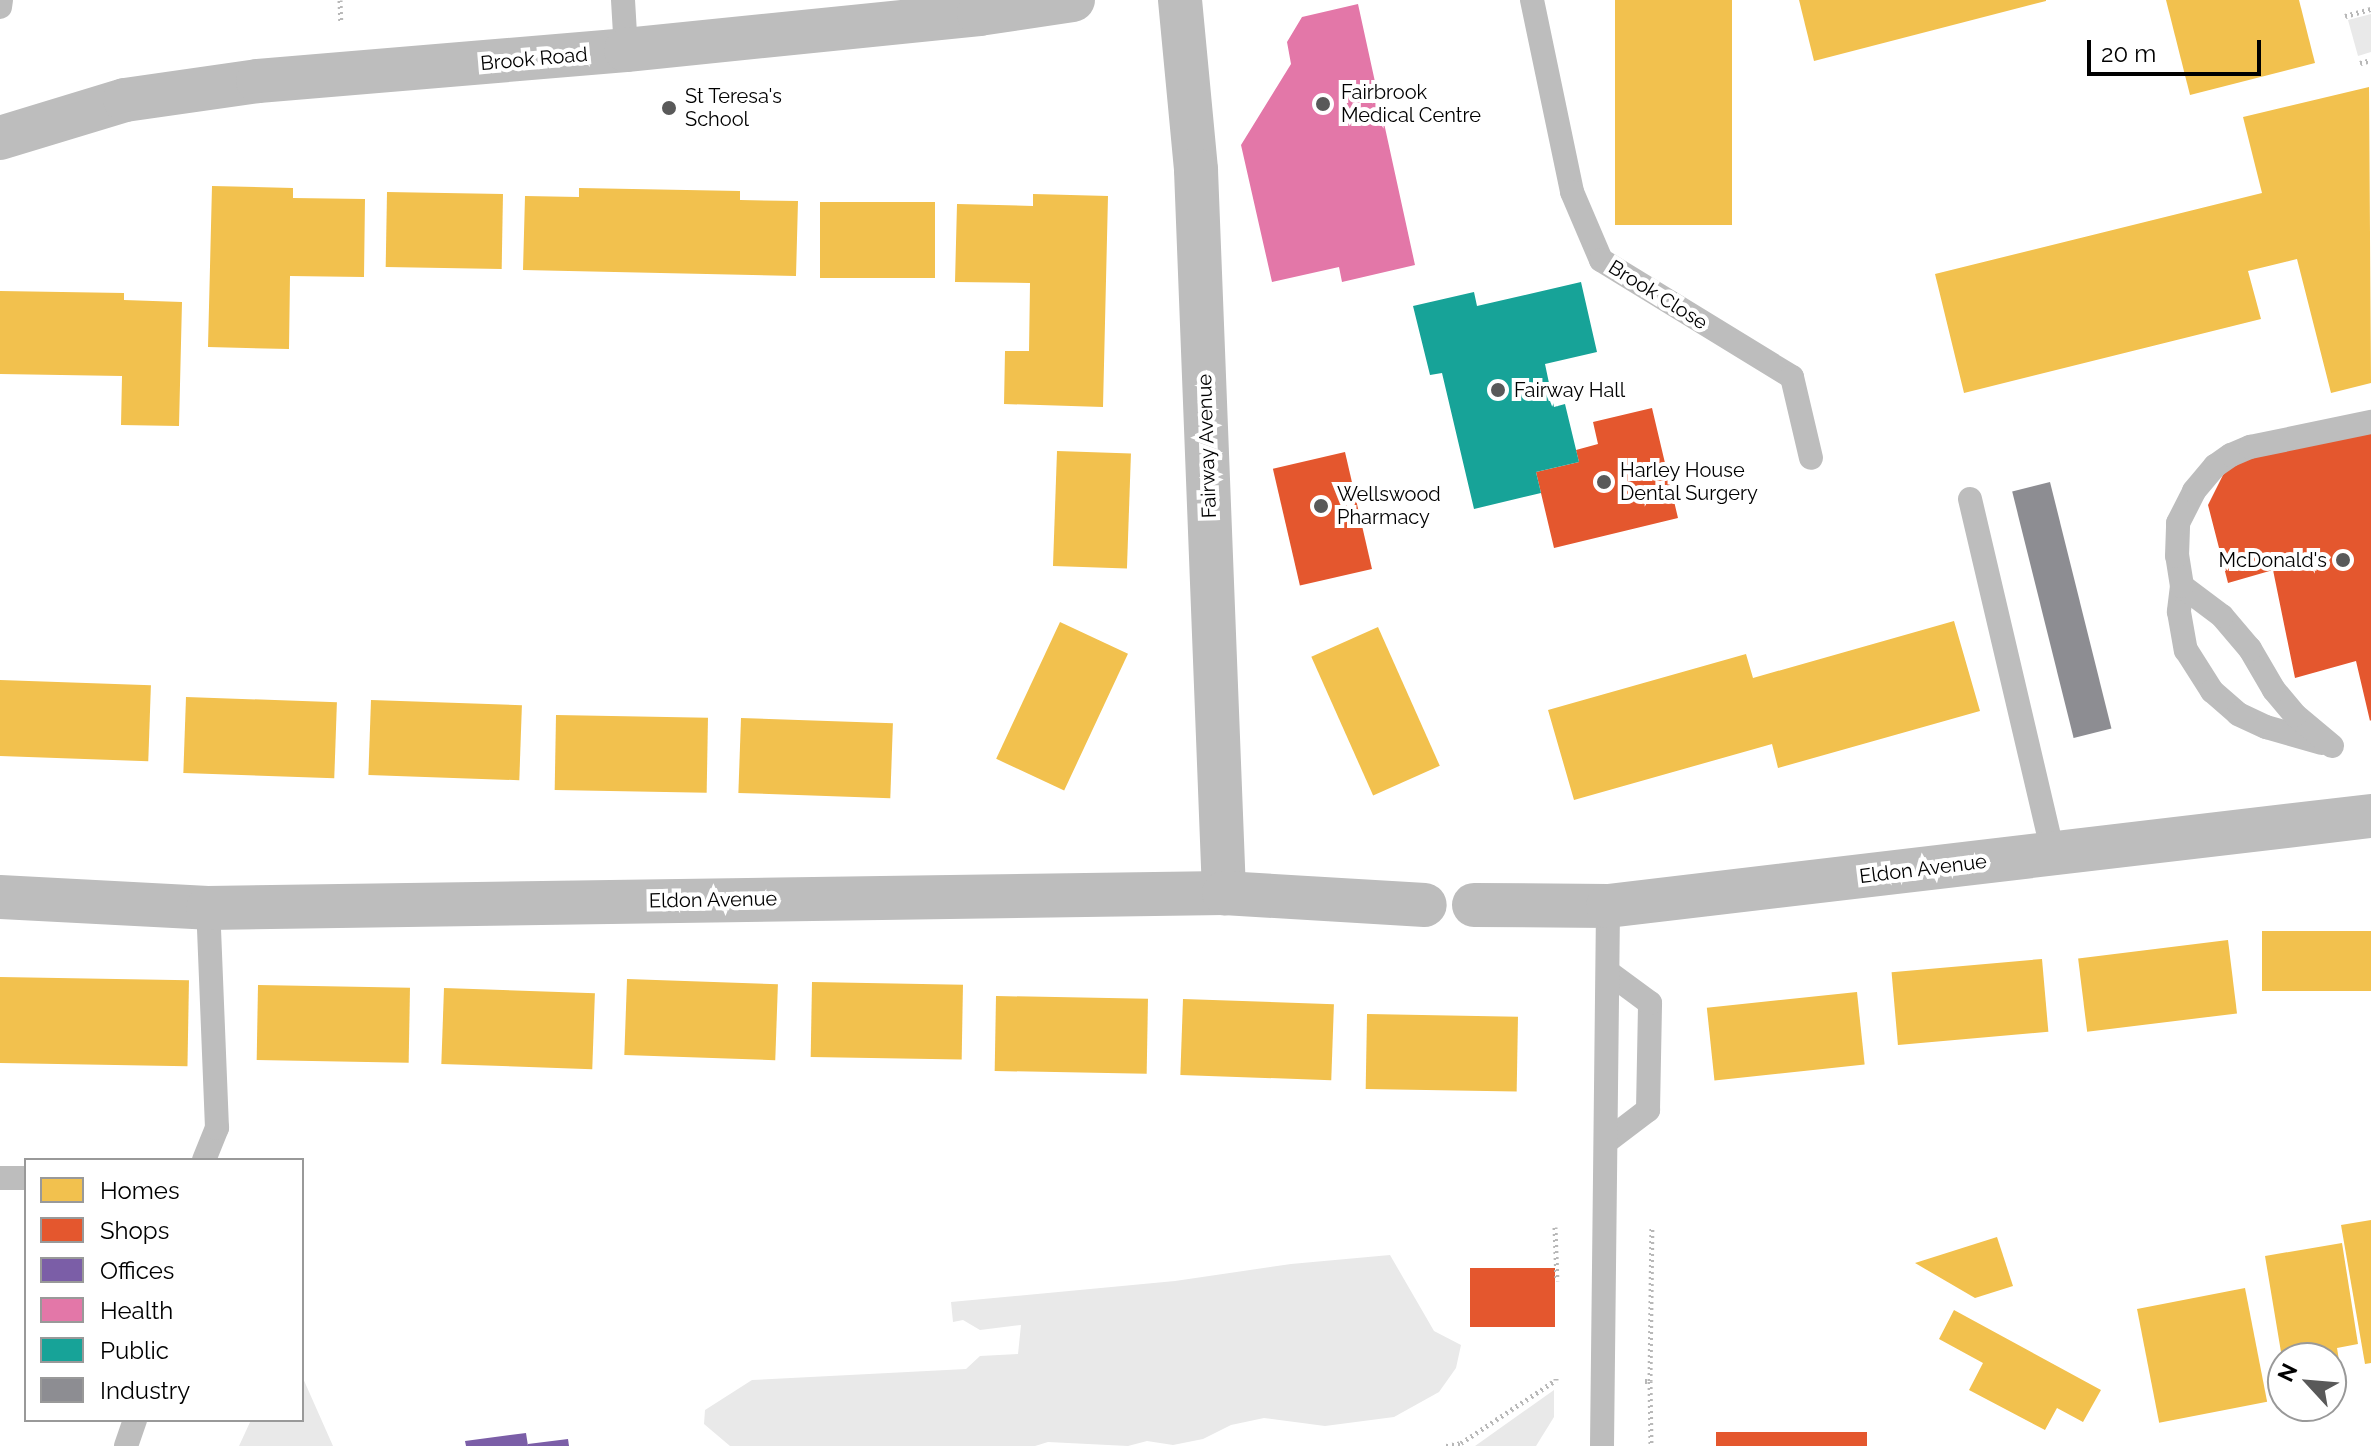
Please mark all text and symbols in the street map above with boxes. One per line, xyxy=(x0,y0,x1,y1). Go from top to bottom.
scale bar xyxy=(2091,24,2265,74)
text: 20 m xyxy=(2101,39,2156,68)
street label: Brook Road xyxy=(479,42,589,76)
place label: Fairbrook Medical Centre xyxy=(1341,80,1481,127)
place label: St Teresa's School xyxy=(685,84,783,131)
marker: Fairbrook Medical Centre xyxy=(1312,93,1334,115)
marker: St Teresa's School xyxy=(660,99,678,117)
street label: Brook Close xyxy=(1604,255,1712,335)
street label: Fairway Avenue xyxy=(1192,373,1222,519)
place label: Fairway Hall xyxy=(1514,378,1626,402)
marker: Fairway Hall xyxy=(1489,381,1507,399)
place label: Harley House Dental Surgery xyxy=(1620,458,1758,505)
marker: Harley House Dental Surgery xyxy=(1595,473,1613,491)
place label: Wellswood Pharmacy xyxy=(1337,482,1441,529)
marker: Wellswood Pharmacy xyxy=(1312,497,1330,515)
place label: McDonald's xyxy=(2219,548,2327,572)
marker: McDonald's xyxy=(2334,551,2352,569)
street label: Eldon Avenue xyxy=(1858,849,1988,889)
street label: Eldon Avenue xyxy=(648,887,778,913)
legend xyxy=(24,1158,304,1422)
text: Homes xyxy=(100,1176,180,1205)
text: Shops xyxy=(100,1216,169,1245)
text: Offices xyxy=(100,1256,174,1285)
text: Health xyxy=(100,1296,173,1325)
text: Public xyxy=(100,1336,169,1365)
north arrow xyxy=(2267,1342,2347,1422)
text: N xyxy=(2272,1359,2303,1386)
text: Industry xyxy=(100,1376,190,1405)

